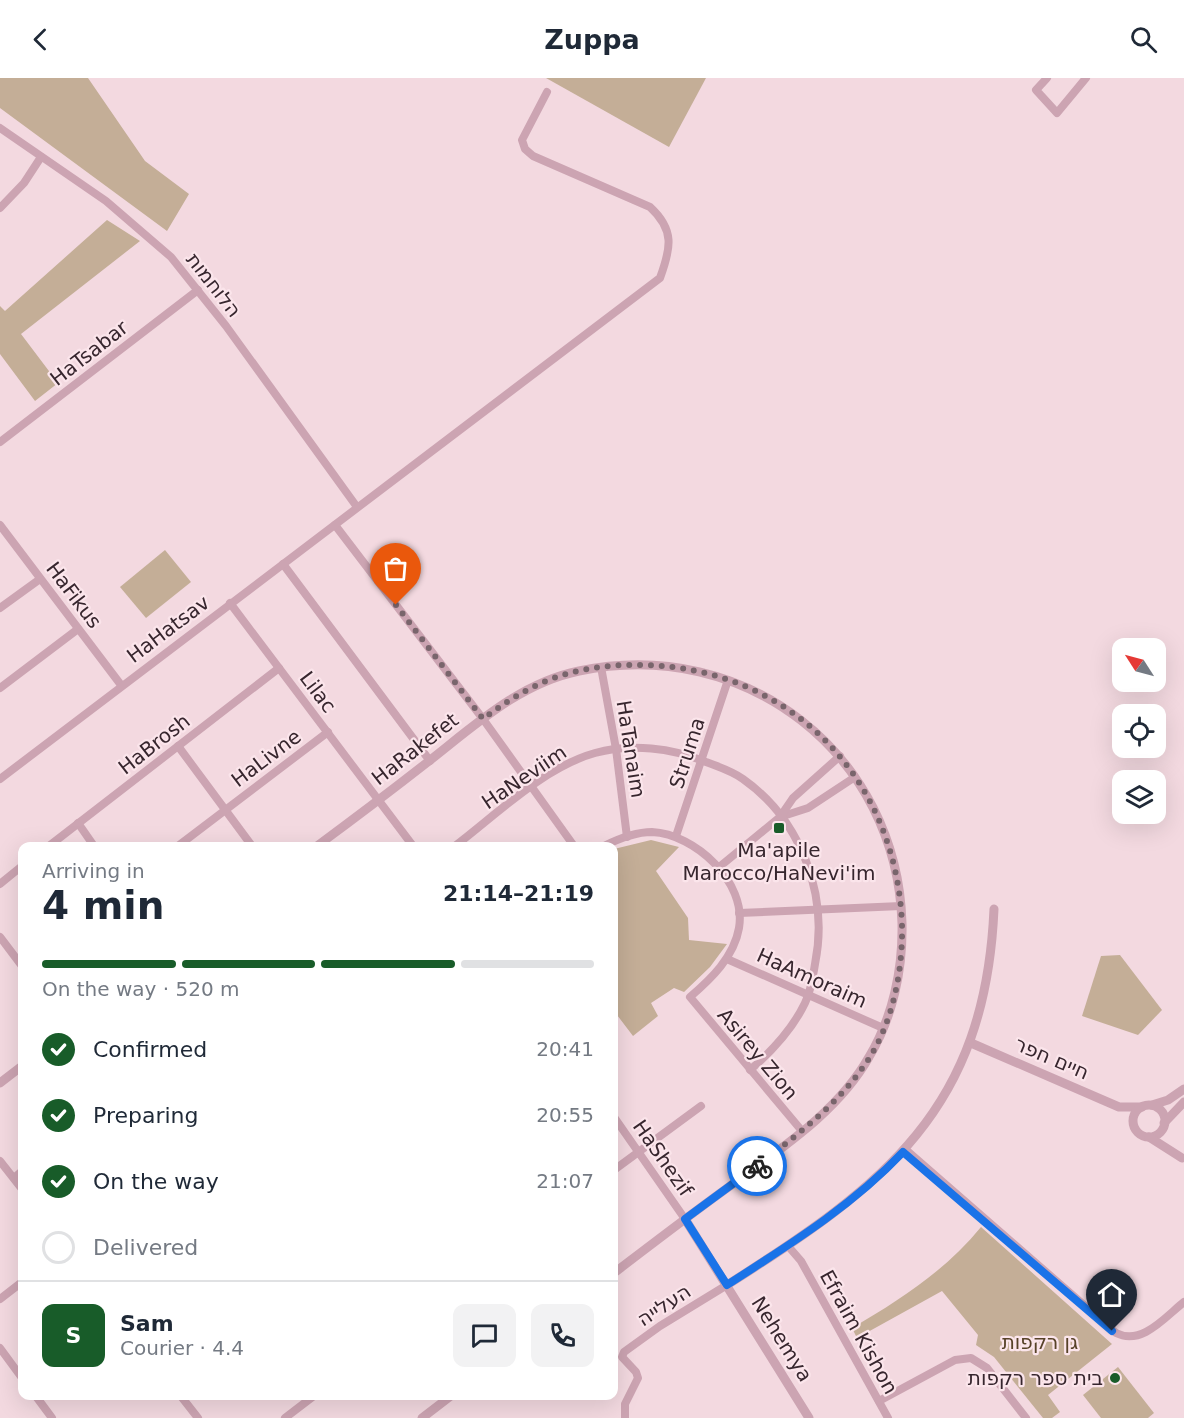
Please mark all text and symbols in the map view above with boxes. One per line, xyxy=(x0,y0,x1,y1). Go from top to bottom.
icon: back xyxy=(24,23,57,56)
icon: search xyxy=(1127,23,1160,56)
text: Zuppa xyxy=(544,24,640,55)
street label: הלוחמות xyxy=(181,248,247,322)
street label: HaTsabar xyxy=(45,315,133,391)
pin xyxy=(370,543,421,605)
icon: bag xyxy=(379,552,412,585)
street label: HaFikus xyxy=(41,557,107,633)
street label: HaHatsav xyxy=(122,590,214,668)
north arrow xyxy=(1112,638,1166,692)
map controls xyxy=(1112,638,1166,824)
street label: Lilac xyxy=(295,667,341,717)
street label: HaTanaim xyxy=(611,699,651,799)
button: locate xyxy=(1112,704,1166,758)
street label: HaRakefet xyxy=(367,708,463,790)
street label: HaBrosh xyxy=(113,709,195,779)
street label: Struma xyxy=(664,714,710,792)
street label: HaLivne xyxy=(227,724,305,792)
street label: HaNeviim xyxy=(477,740,571,814)
button: layers xyxy=(1112,770,1166,824)
marker: Ma'apile Marocco/HaNevi'im xyxy=(772,821,786,835)
place label: Ma'apile Marocco/HaNevi'im xyxy=(683,838,876,885)
text: Arriving in xyxy=(42,859,145,883)
text: 21:14–21:19 xyxy=(443,881,594,906)
text: 4 min xyxy=(42,883,164,928)
street label: HaAmoraim xyxy=(753,943,871,1013)
text: On the way · 520 m xyxy=(42,977,240,1001)
street label: Asirey Zion xyxy=(713,1003,803,1105)
street label: חיים חפר xyxy=(1011,1032,1093,1084)
icon: check xyxy=(42,1033,75,1066)
text: Confirmed xyxy=(93,1037,207,1062)
text: 20:41 xyxy=(536,1037,594,1061)
icon: check xyxy=(42,1099,75,1132)
text: Preparing xyxy=(93,1103,199,1128)
text: 20:55 xyxy=(536,1103,594,1127)
street label: HaShezif xyxy=(628,1115,699,1202)
courier xyxy=(727,1136,787,1196)
icon: bike xyxy=(741,1150,774,1183)
icon: check xyxy=(42,1165,75,1198)
text: On the way xyxy=(93,1169,219,1194)
text: 21:07 xyxy=(536,1169,594,1193)
text: Delivered xyxy=(93,1235,198,1260)
street label: Efraim Kishon xyxy=(815,1266,903,1398)
pin xyxy=(1086,1269,1137,1331)
icon: home xyxy=(1095,1278,1128,1311)
street label: העלייה xyxy=(633,1279,695,1331)
street label: Nehemya xyxy=(746,1292,818,1386)
button: chat xyxy=(453,1304,516,1367)
button: phone xyxy=(531,1304,594,1367)
text: Sam xyxy=(120,1311,174,1336)
text: S xyxy=(66,1323,81,1348)
park label: גן רקפות xyxy=(1002,1330,1078,1354)
text: Courier · 4.4 xyxy=(120,1336,244,1360)
place label: בית ספר רקפות xyxy=(968,1366,1103,1390)
marker: בית ספר רקפות xyxy=(1108,1371,1122,1385)

